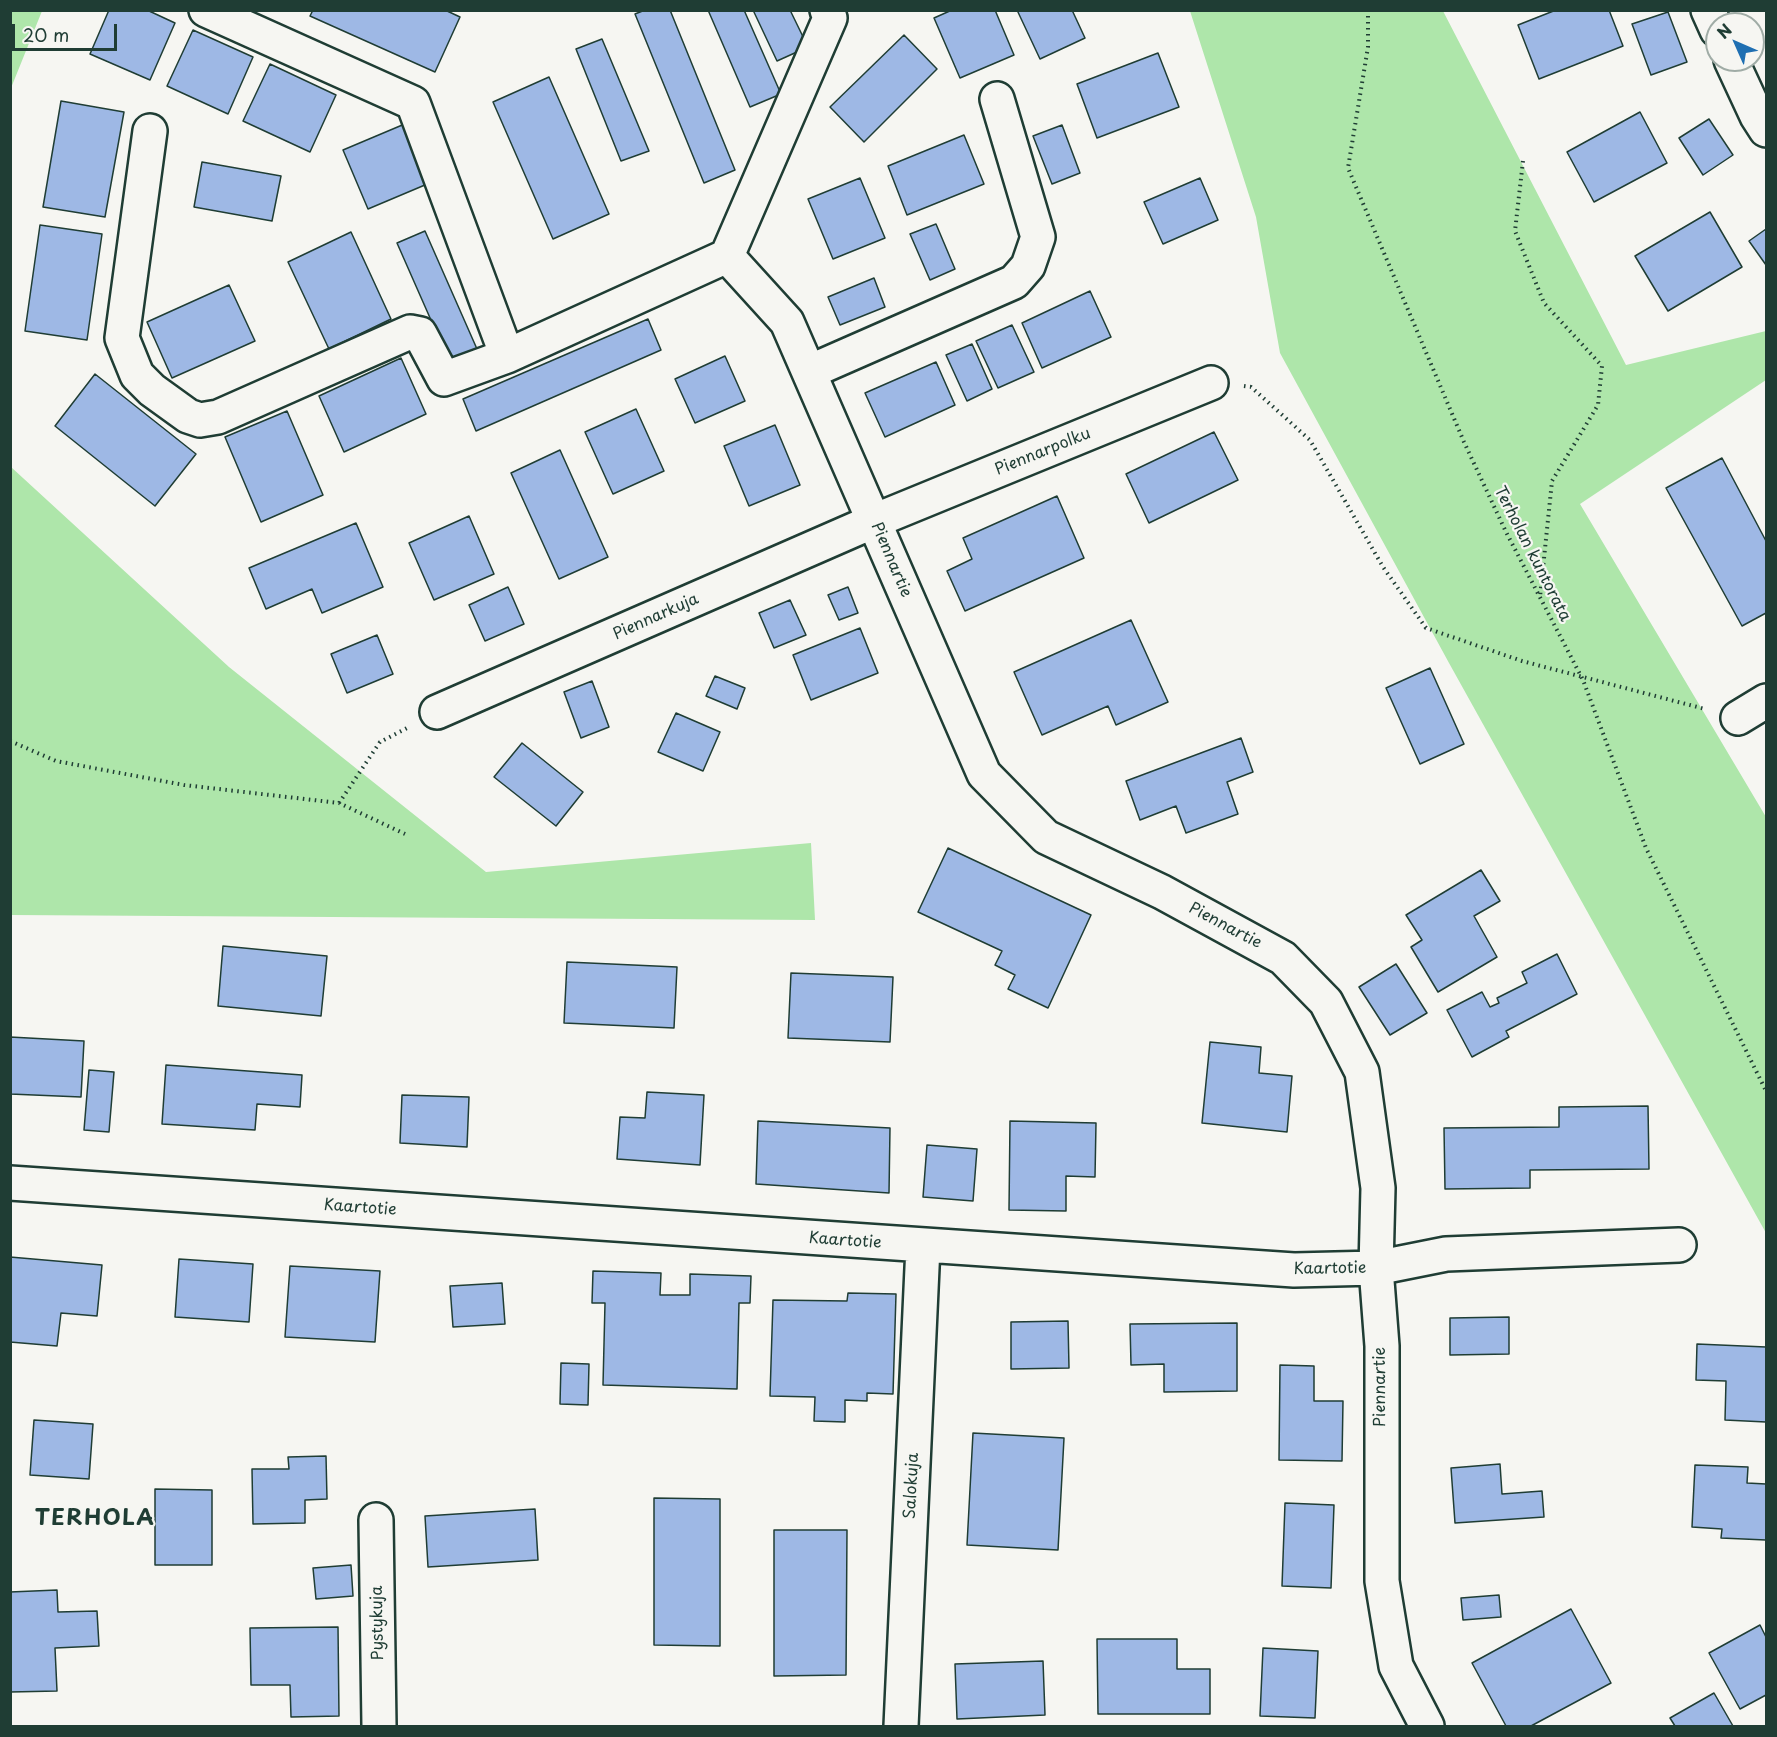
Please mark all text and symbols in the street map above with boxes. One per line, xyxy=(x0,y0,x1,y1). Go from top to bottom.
scale bar xyxy=(15,12,120,50)
north arrow xyxy=(1705,12,1765,72)
text: N xyxy=(1711,18,1737,44)
text: 20 m xyxy=(23,21,69,48)
street label: Piennarpolku xyxy=(992,424,1094,480)
street label: Terholan kuntorata xyxy=(1490,483,1574,625)
street label: Piennartie xyxy=(867,520,915,600)
street label: Piennarkuja xyxy=(610,590,702,644)
street label: Piennartie xyxy=(1185,899,1265,953)
street label: Kaartotie xyxy=(323,1196,397,1220)
street label: Kaartotie xyxy=(808,1229,882,1253)
street label: Kaartotie xyxy=(1293,1259,1367,1279)
street label: Piennartie xyxy=(1371,1347,1391,1427)
street label: Salokuja xyxy=(901,1452,923,1520)
district label: TERHOLA xyxy=(35,1506,155,1532)
street label: Pystykuja xyxy=(368,1586,388,1660)

